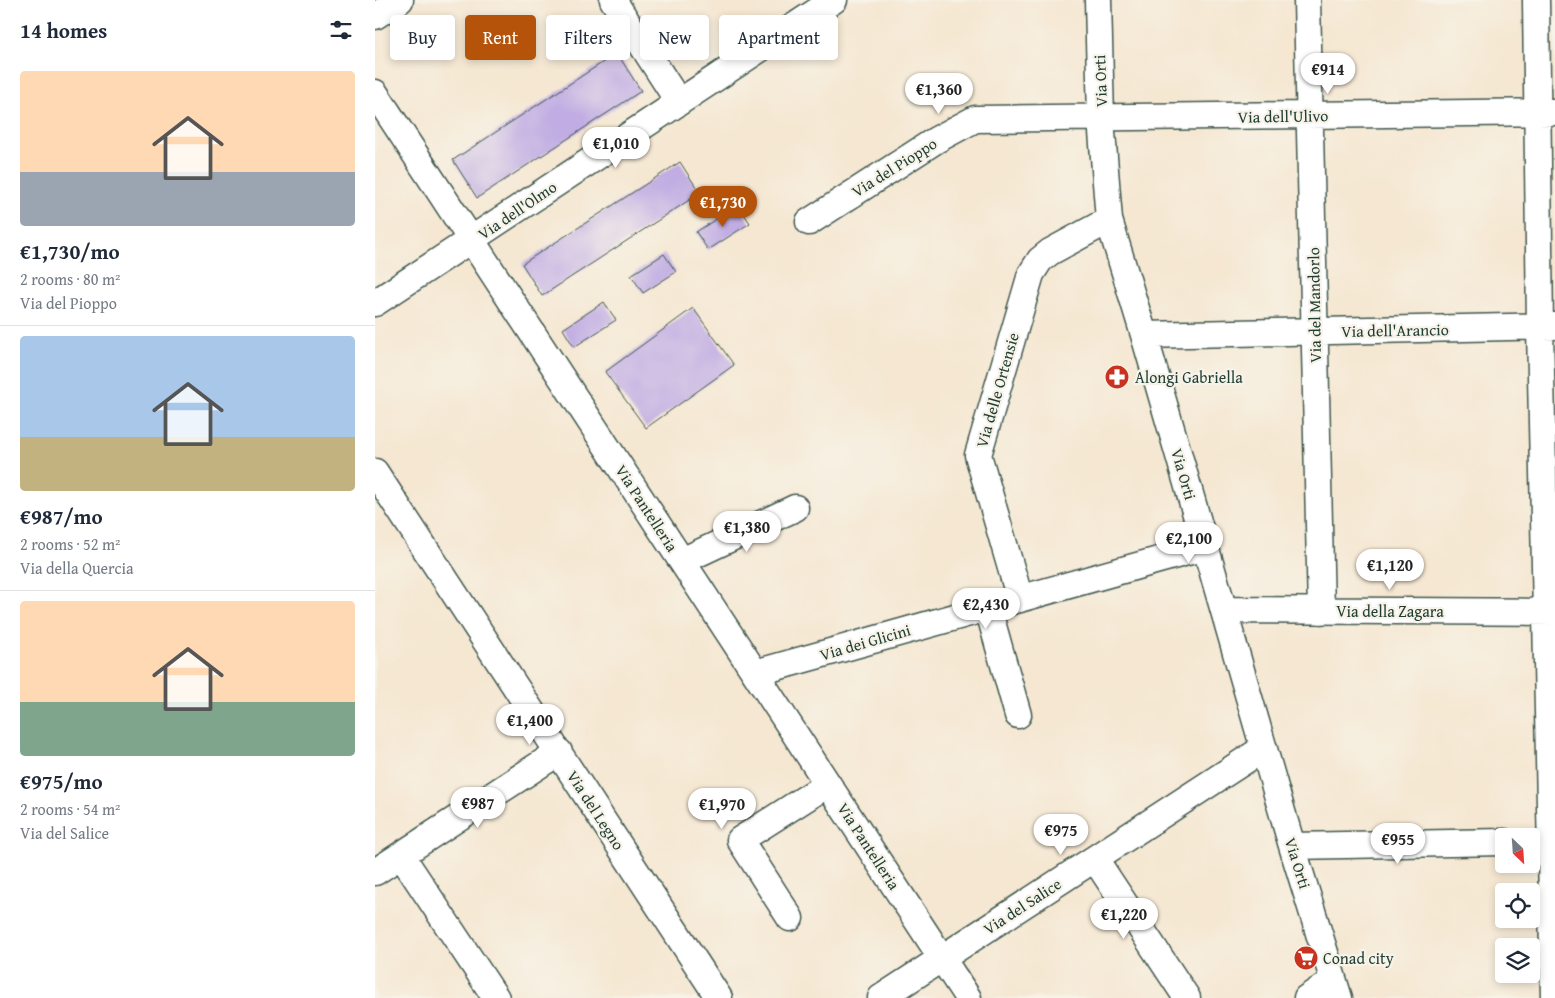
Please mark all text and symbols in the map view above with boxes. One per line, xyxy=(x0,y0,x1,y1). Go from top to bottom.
text: 14 homes xyxy=(20,15,107,46)
chip: Buy xyxy=(390,15,455,60)
chip: Rent xyxy=(465,15,536,60)
chip: Filters xyxy=(546,15,630,60)
chip: New xyxy=(640,15,709,60)
chip: Apartment xyxy=(719,15,838,60)
icon: filters xyxy=(327,16,355,44)
pin: €914 xyxy=(1298,52,1358,95)
street label: Via Orti xyxy=(1087,54,1113,108)
text: €914 xyxy=(1311,57,1345,81)
pin: €1,360 xyxy=(898,72,980,115)
text: €1,360 xyxy=(916,77,962,101)
icon: home xyxy=(143,103,233,193)
street label: Via dell'Ulivo xyxy=(1238,103,1328,129)
pin: €1,010 xyxy=(575,126,657,169)
text: €1,010 xyxy=(593,131,639,155)
street label: Via del Pioppo xyxy=(847,131,941,203)
street label: Via dell'Olmo xyxy=(473,175,561,245)
pin: €1,730 xyxy=(682,186,764,228)
text: €1,730 xyxy=(700,190,746,214)
text: €1,730/mo xyxy=(20,236,120,267)
street label: Via del Mandorlo xyxy=(1301,247,1327,363)
text: 2 rooms · 80 m² xyxy=(20,267,120,291)
text: Via del Pioppo xyxy=(20,291,117,315)
street label: Via dell'Arancio xyxy=(1341,317,1449,343)
street label: Via delle Ortensie xyxy=(969,330,1025,450)
pharmacy icon: Alongi Gabriella xyxy=(1104,364,1130,390)
place label: Alongi Gabriella xyxy=(1135,365,1243,389)
icon: home xyxy=(143,369,233,459)
street label: Via Orti xyxy=(1165,445,1203,503)
street label: Via Pantelleria xyxy=(610,460,684,557)
text: €987/mo xyxy=(20,501,103,532)
pin: €1,380 xyxy=(706,510,788,553)
text: €1,380 xyxy=(724,515,770,539)
pin: €2,100 xyxy=(1148,522,1230,564)
text: €2,100 xyxy=(1166,526,1212,550)
text: 2 rooms · 52 m² xyxy=(20,532,120,556)
pin: €1,120 xyxy=(1349,548,1431,591)
text: €1,120 xyxy=(1367,553,1413,577)
text: Via della Quercia xyxy=(20,556,134,580)
pin: €2,430 xyxy=(945,588,1027,630)
text: €2,430 xyxy=(963,592,1009,616)
street label: Via della Zagara xyxy=(1336,599,1444,623)
street label: Via dei Glicini xyxy=(817,617,914,666)
icon: home xyxy=(143,634,233,724)
pin: €1,400 xyxy=(489,704,571,746)
text: €1,400 xyxy=(507,708,553,732)
text: €975/mo xyxy=(20,766,103,797)
street label: Via del Legno xyxy=(561,766,631,854)
pin: €987 xyxy=(448,786,508,829)
pin: €1,970 xyxy=(681,788,763,830)
text: €987 xyxy=(461,791,495,815)
text: €1,970 xyxy=(699,792,745,816)
text: 2 rooms · 54 m² xyxy=(20,797,120,821)
street label: Via Pantelleria xyxy=(832,798,906,895)
pin: €975 xyxy=(1031,814,1091,856)
text: €975 xyxy=(1044,818,1078,842)
text: Via del Salice xyxy=(20,821,109,845)
pin: €955 xyxy=(1368,822,1428,865)
text: €955 xyxy=(1381,827,1415,851)
north arrow xyxy=(1495,828,1540,872)
map controls xyxy=(1495,828,1540,983)
street label: Via Orti xyxy=(1279,834,1317,892)
street label: Via del Salice xyxy=(978,872,1066,940)
button: locate xyxy=(1495,883,1540,928)
pin: €1,220 xyxy=(1083,898,1165,940)
text: €1,220 xyxy=(1101,902,1147,926)
button: layers xyxy=(1495,938,1540,983)
supermarket icon: Conad city xyxy=(1293,945,1319,971)
place label: Conad city xyxy=(1323,946,1394,970)

